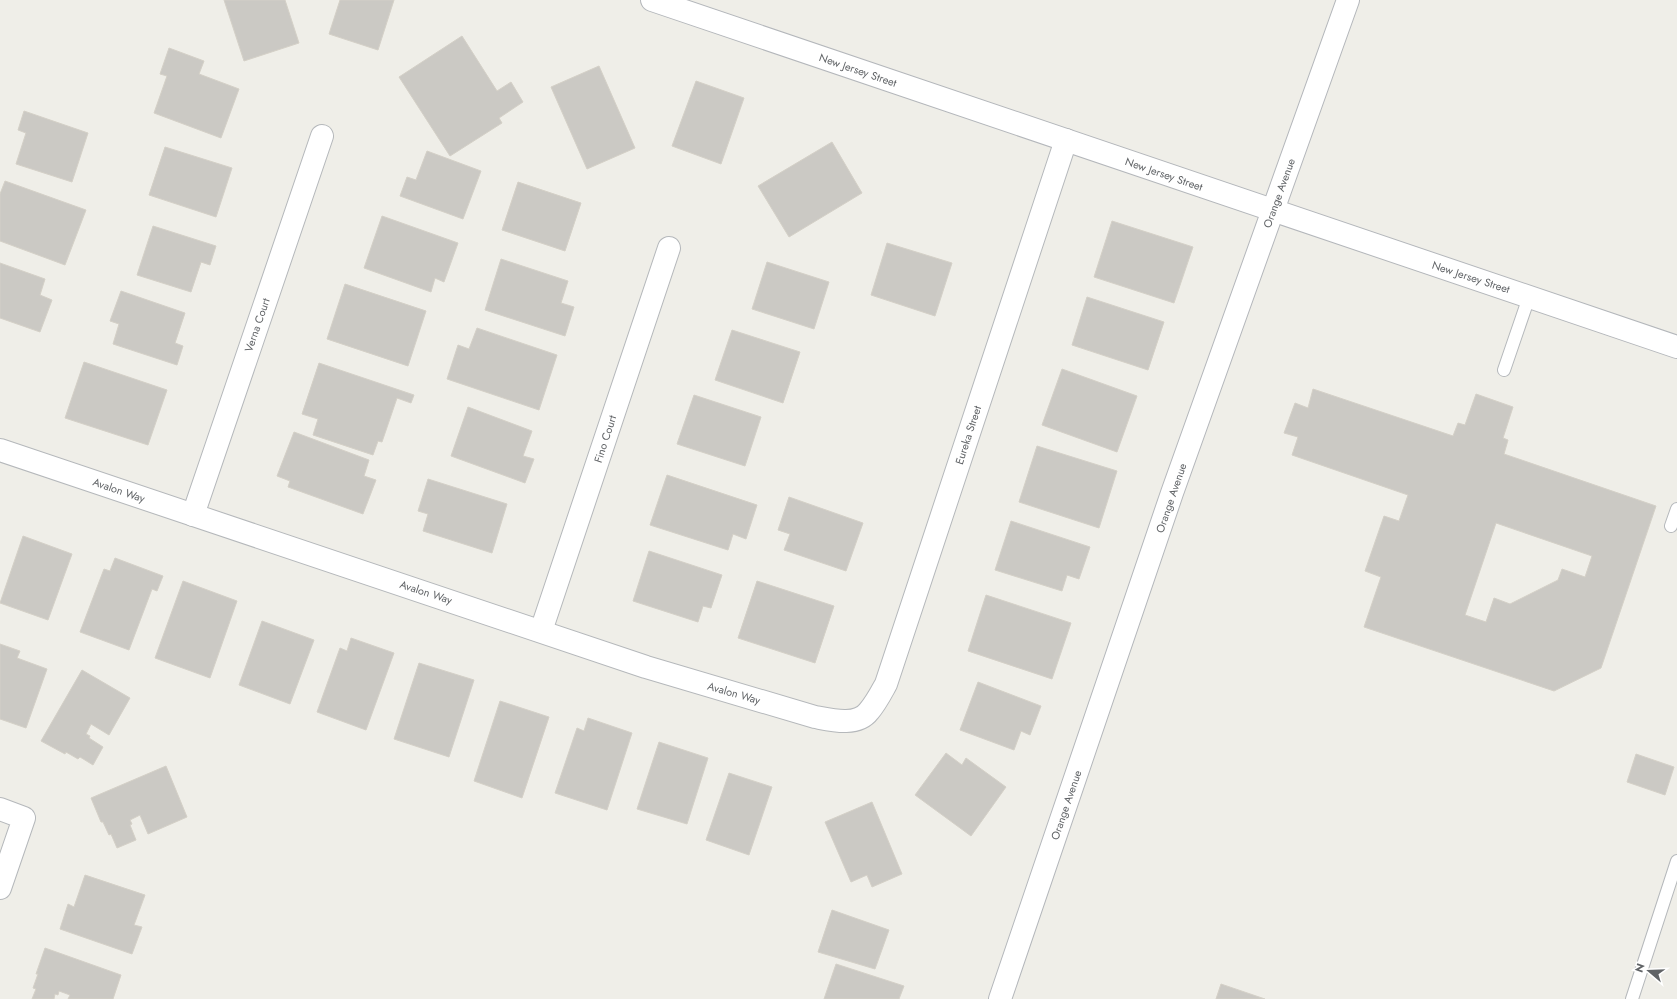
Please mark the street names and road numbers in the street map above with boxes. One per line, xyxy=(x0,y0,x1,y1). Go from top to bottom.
street label: New Jersey Street xyxy=(817,49,899,91)
street label: New Jersey Street xyxy=(1123,153,1205,195)
street label: Orange Avenue xyxy=(1259,156,1299,230)
street label: New Jersey Street xyxy=(1430,257,1512,297)
street label: Verna Court xyxy=(240,296,274,354)
street label: Eureka Street xyxy=(951,403,985,466)
street label: Fino Court xyxy=(590,413,620,465)
street label: Orange Avenue xyxy=(1152,461,1191,535)
street label: Avalon Way xyxy=(91,474,147,506)
street label: Avalon Way xyxy=(398,576,454,608)
street label: Avalon Way xyxy=(706,678,762,708)
street label: Orange Avenue xyxy=(1047,768,1086,842)

